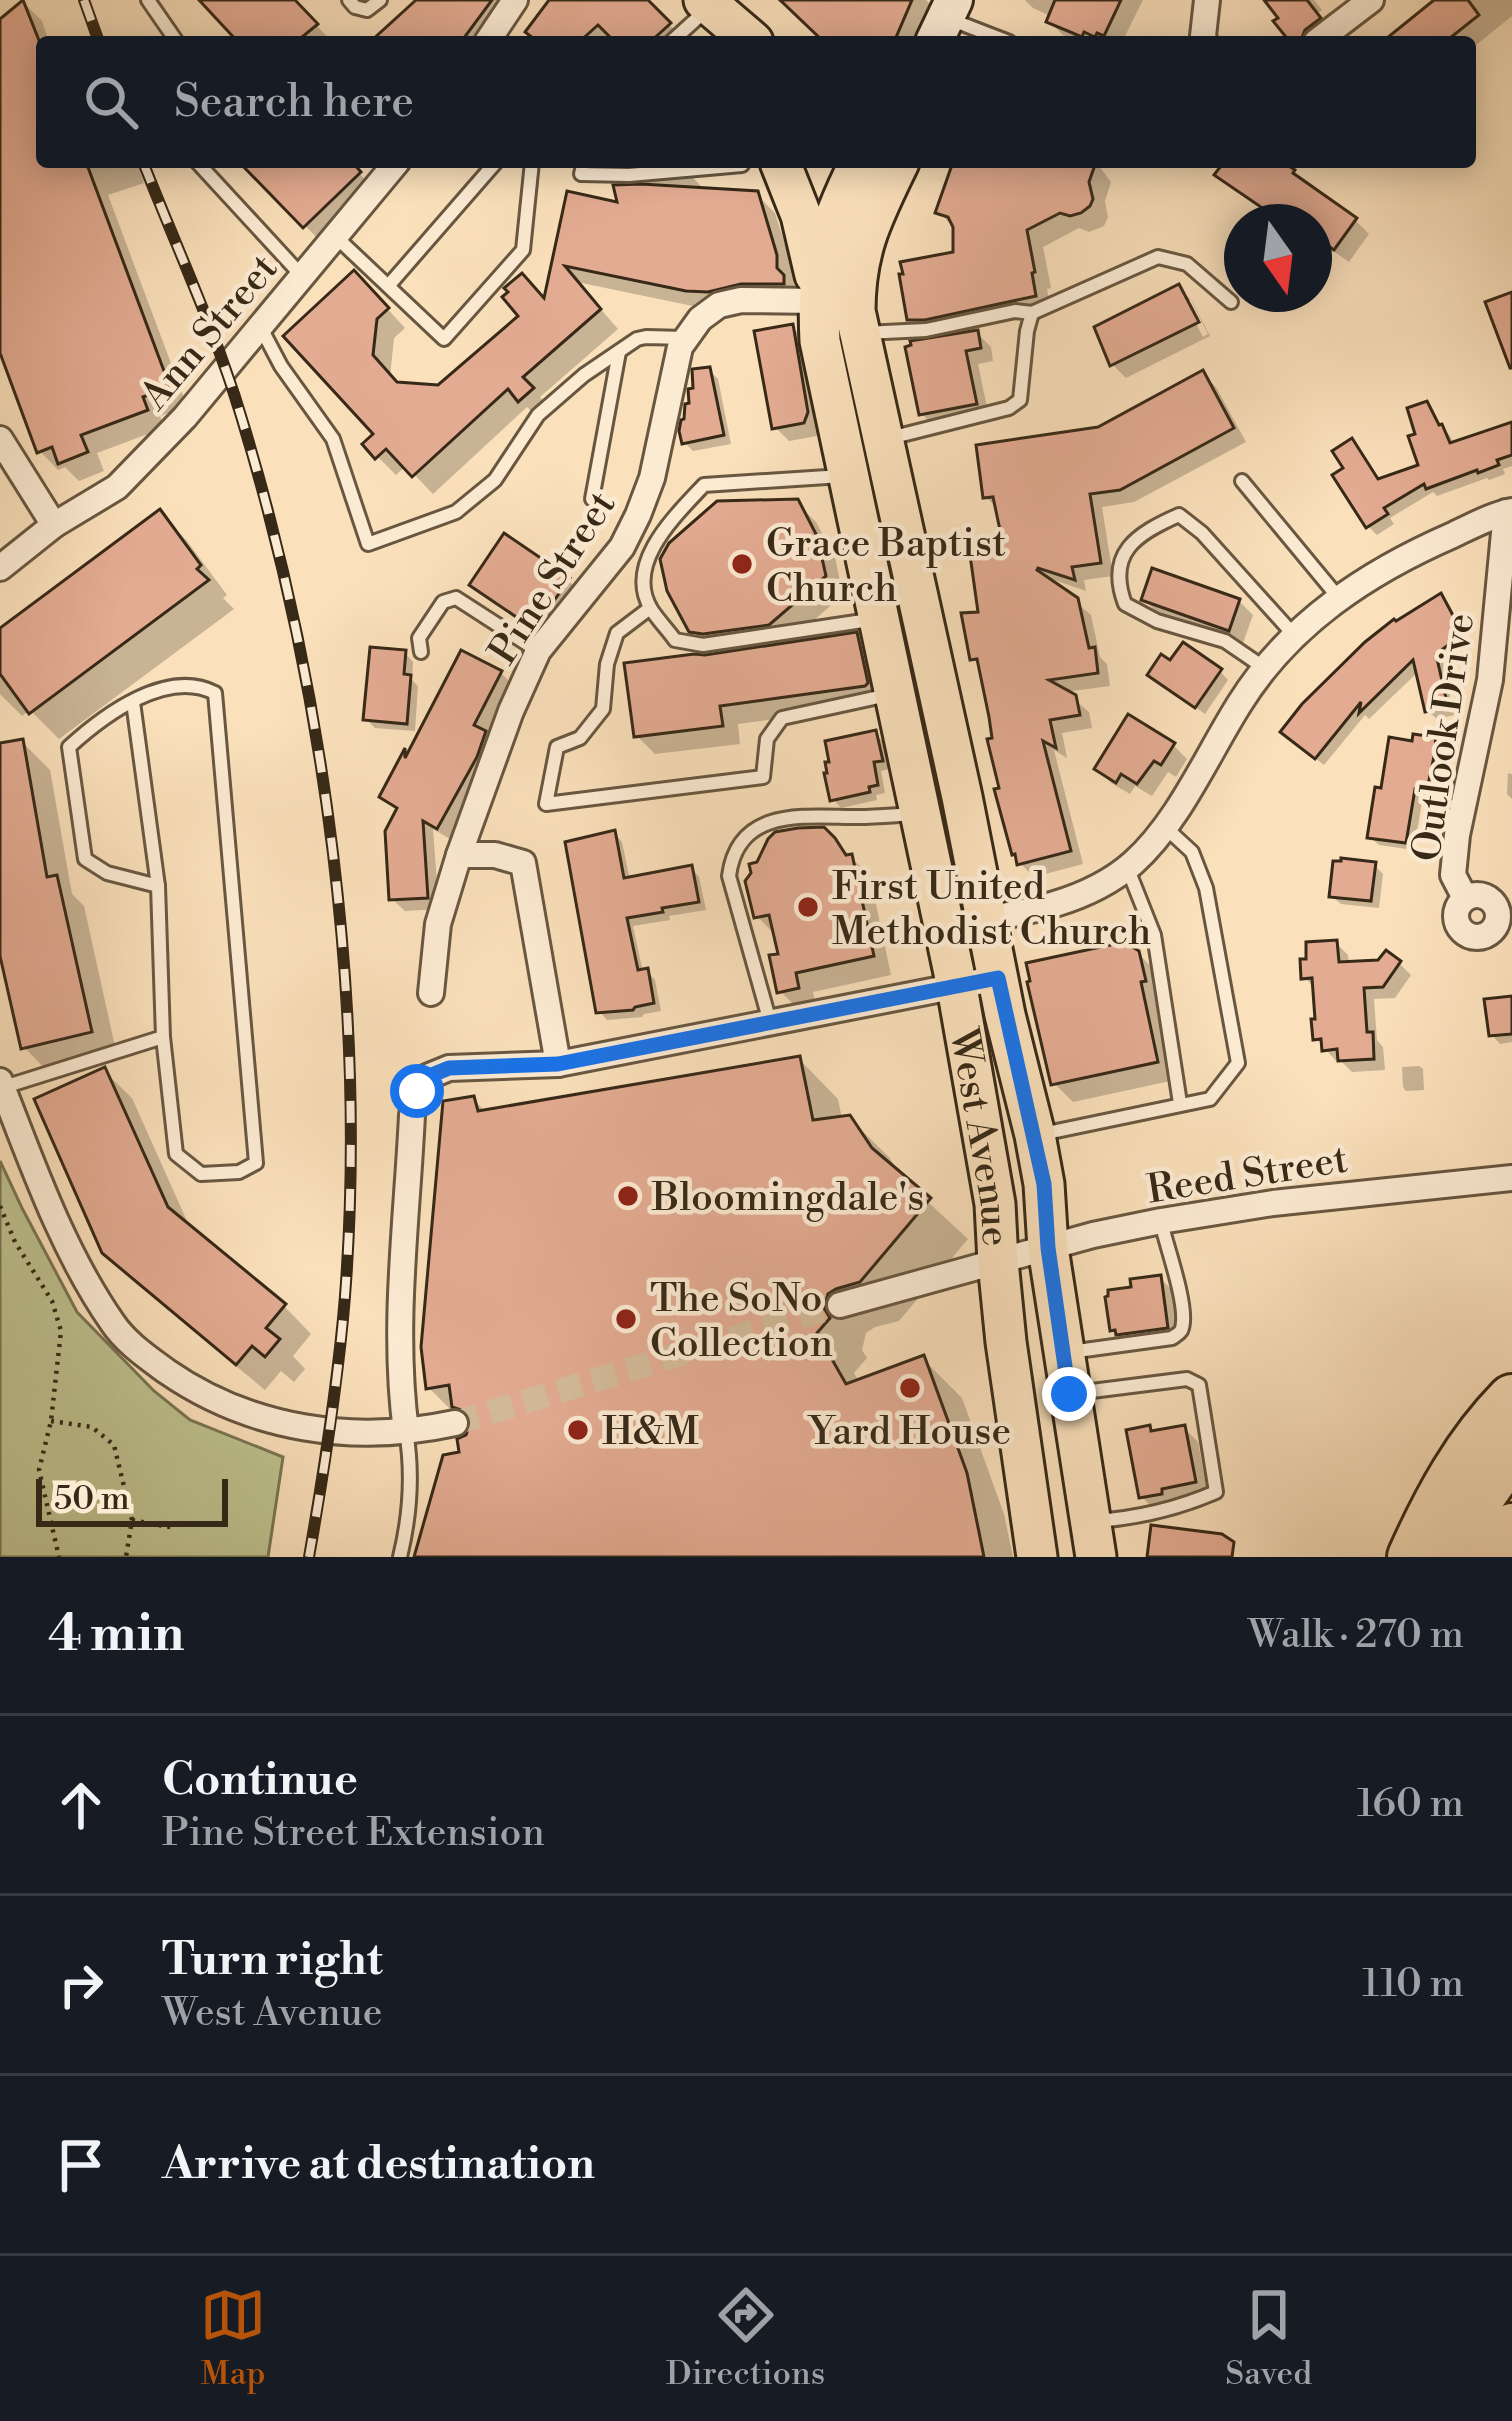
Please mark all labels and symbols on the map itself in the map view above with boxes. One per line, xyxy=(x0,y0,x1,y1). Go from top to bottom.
north arrow xyxy=(1224,204,1332,312)
street label: Ann Street xyxy=(130,245,289,421)
street label: Pine Street xyxy=(479,482,627,674)
place label: Grace Baptist Church xyxy=(766,520,1006,614)
marker: Grace Baptist Church xyxy=(729,551,755,577)
street label: Outlook Drive xyxy=(1403,610,1486,865)
place label: First United Methodist Church xyxy=(832,863,1151,957)
marker: First United Methodist Church xyxy=(795,894,821,920)
street label: West Avenue xyxy=(937,1023,1019,1248)
route start xyxy=(390,1064,444,1118)
street label: Reed Street xyxy=(1144,1135,1351,1215)
place label: Bloomingdale's xyxy=(651,1174,924,1223)
marker: Bloomingdale's xyxy=(615,1183,641,1209)
place label: The SoNo Collection xyxy=(650,1275,833,1369)
marker: The SoNo Collection xyxy=(613,1306,639,1332)
route end xyxy=(1042,1367,1096,1421)
marker: Yard House xyxy=(897,1375,923,1401)
place label: H&M xyxy=(602,1408,699,1457)
place label: Yard House xyxy=(807,1408,1011,1457)
marker: H&M xyxy=(565,1417,591,1443)
scale bar xyxy=(36,1473,228,1526)

